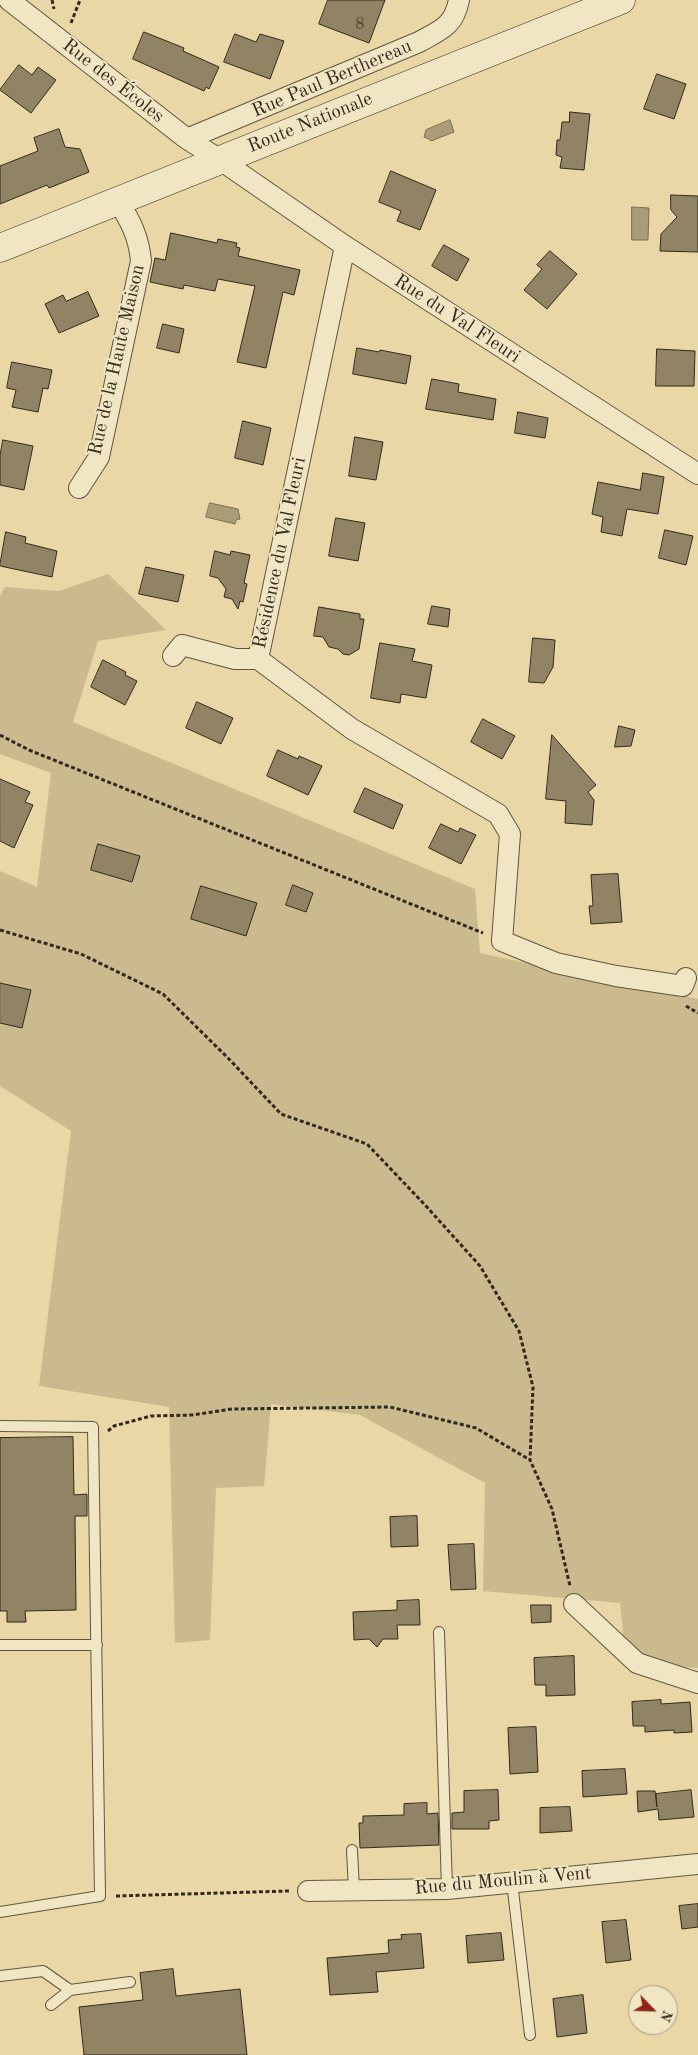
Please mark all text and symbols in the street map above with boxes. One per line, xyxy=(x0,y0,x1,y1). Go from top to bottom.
house number: 8 xyxy=(355,15,365,35)
street label: Rue des Écoles xyxy=(58,34,168,128)
street label: Rue Paul Berthereau xyxy=(249,35,415,123)
street label: Route Nationale xyxy=(244,88,376,158)
street label: Rue de la Haute Maison xyxy=(84,262,150,458)
street label: Rue du Val Fleuri xyxy=(390,270,524,368)
street label: Résidence du Val Fleuri xyxy=(249,455,311,651)
street label: Rue du Moulin à Vent xyxy=(413,1862,593,1900)
north arrow xyxy=(628,1985,678,2035)
text: N xyxy=(657,2008,674,2023)

